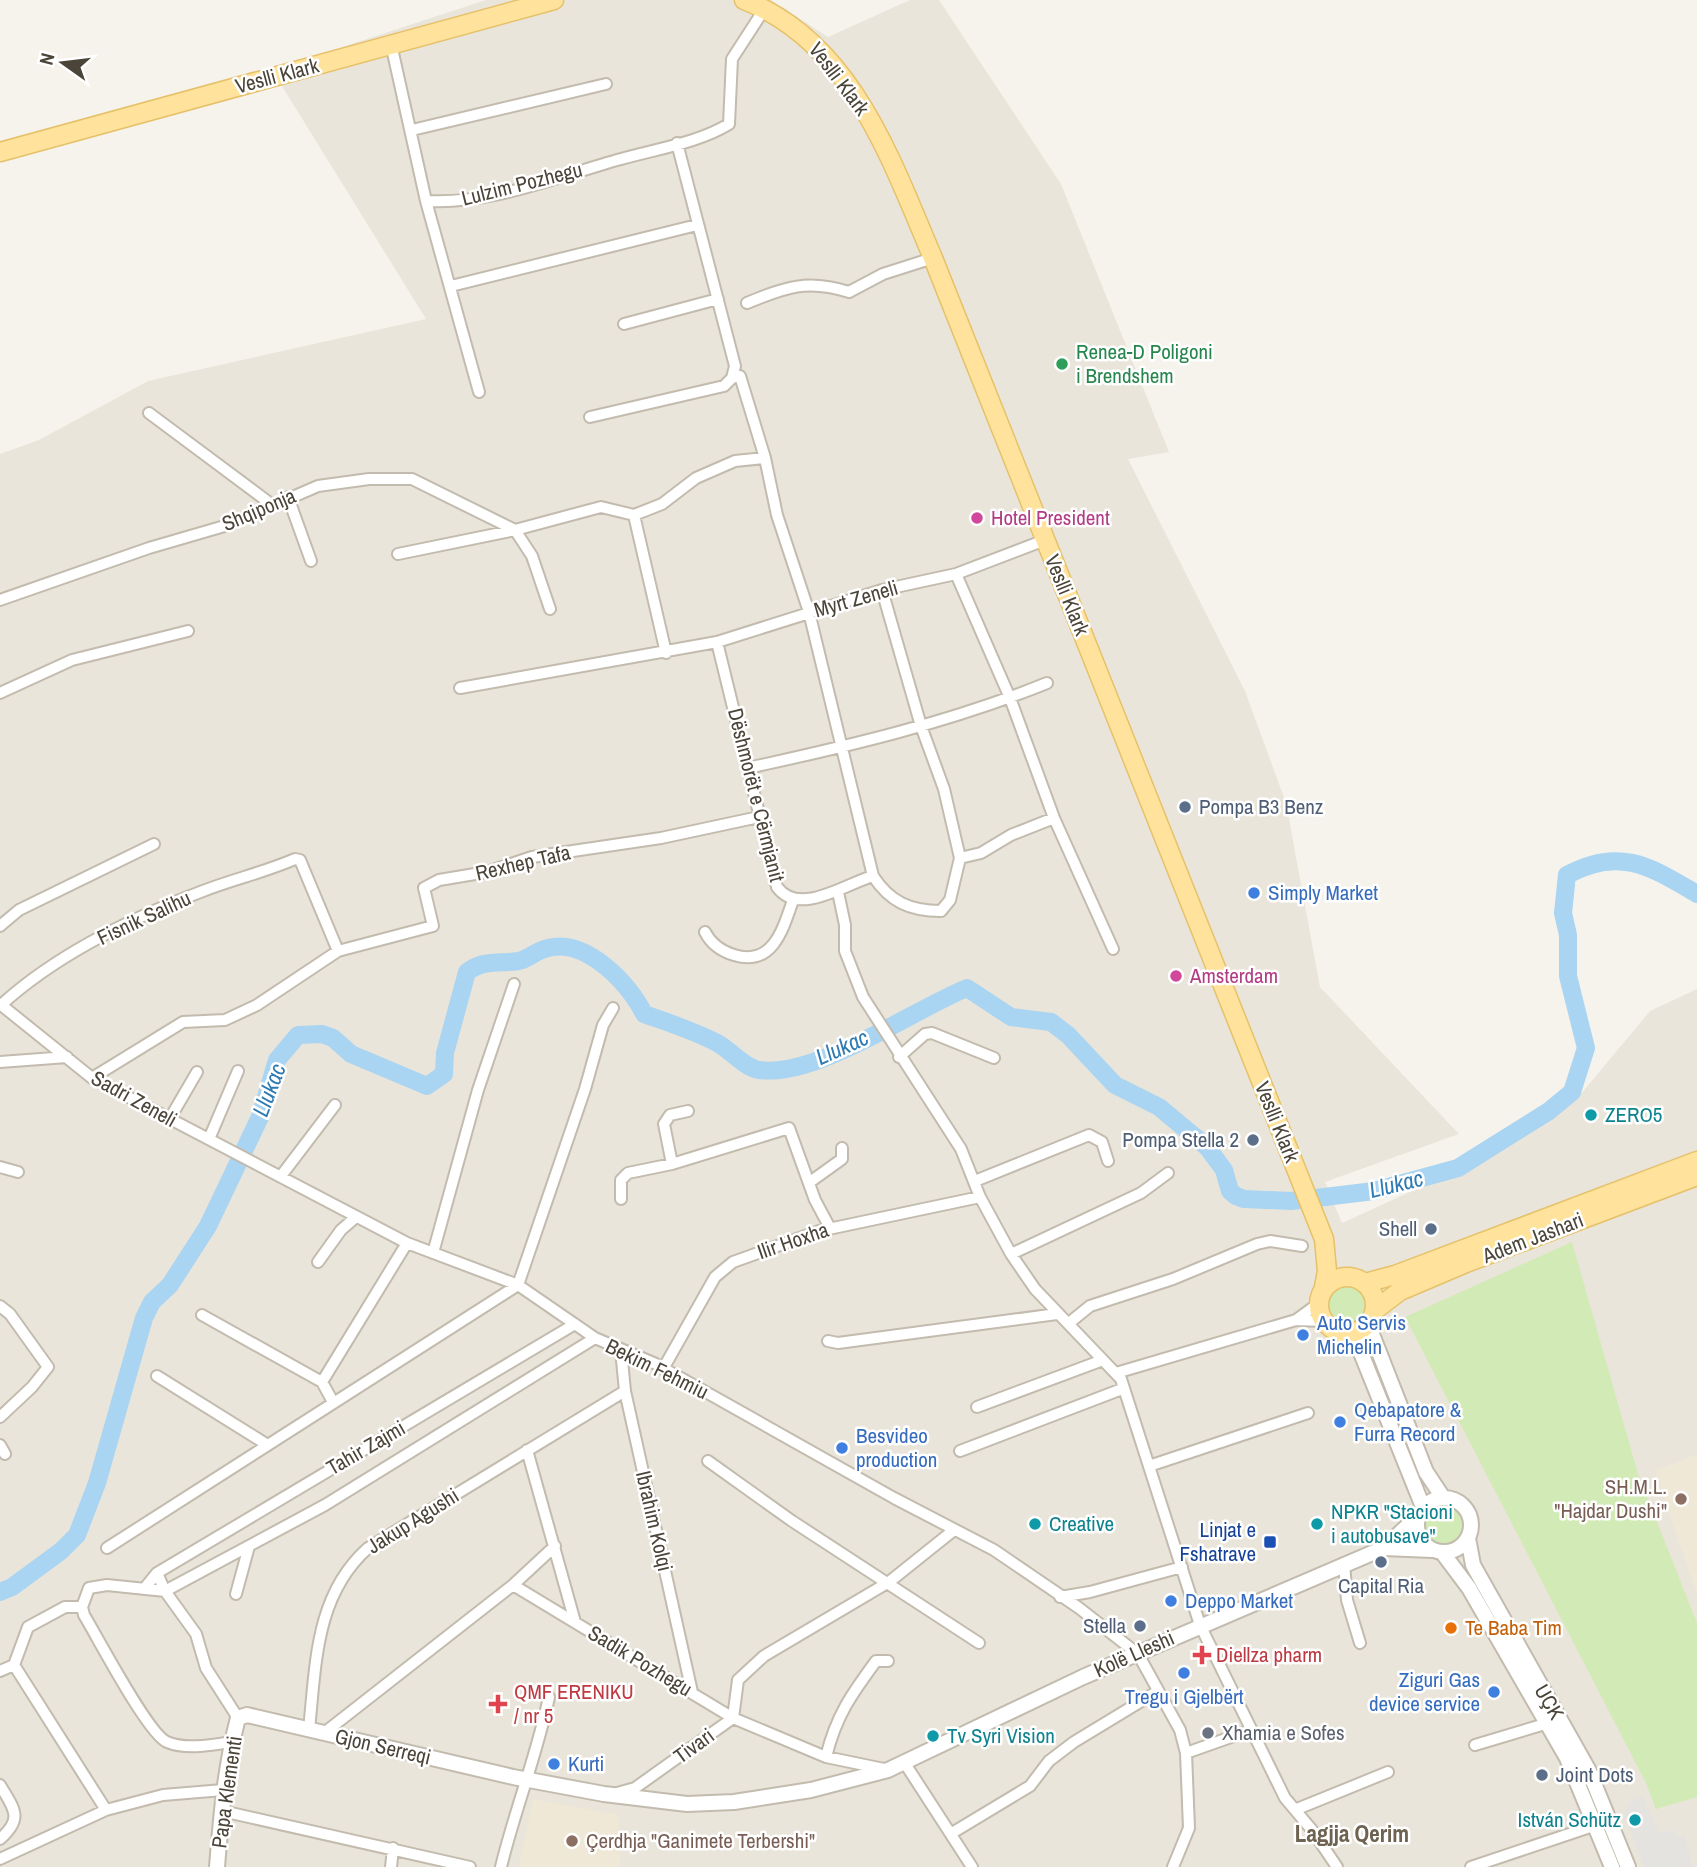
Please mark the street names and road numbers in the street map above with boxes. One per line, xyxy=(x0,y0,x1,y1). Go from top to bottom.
street label: Veslli Klark xyxy=(802,36,877,122)
street label: Veslli Klark xyxy=(232,50,322,101)
street label: Lulzim Pozhegu xyxy=(458,155,585,213)
street label: Shqiponja xyxy=(217,481,301,538)
street label: Veslli Klark xyxy=(1038,550,1097,640)
street label: Myrt Zeneli xyxy=(810,573,901,624)
street label: Dëshmorët e Cërmjanit xyxy=(721,705,792,885)
street label: Rexhep Tafa xyxy=(472,837,574,888)
street label: Fisnik Salihu xyxy=(92,883,195,952)
street label: Sadri Zeneli xyxy=(86,1063,182,1134)
street label: Veslli Klark xyxy=(1248,1077,1307,1167)
street label: Adem Jashari xyxy=(1477,1205,1588,1270)
street label: Ilir Hoxha xyxy=(753,1215,833,1266)
street label: Bekim Fehmiu xyxy=(601,1331,714,1406)
street label: Tahir Zajmi xyxy=(321,1413,410,1482)
street label: Ibrahim Kolqi xyxy=(629,1468,680,1574)
street label: Jakup Agushi xyxy=(361,1481,464,1560)
street label: Sadik Pozhegu xyxy=(583,1618,698,1703)
street label: Kolë Lleshi xyxy=(1089,1623,1179,1684)
street label: UÇK xyxy=(1528,1679,1571,1725)
street label: Gjon Serreqi xyxy=(332,1721,434,1772)
street label: Tivari xyxy=(668,1721,720,1770)
street label: Papa Klementi xyxy=(204,1734,249,1850)

